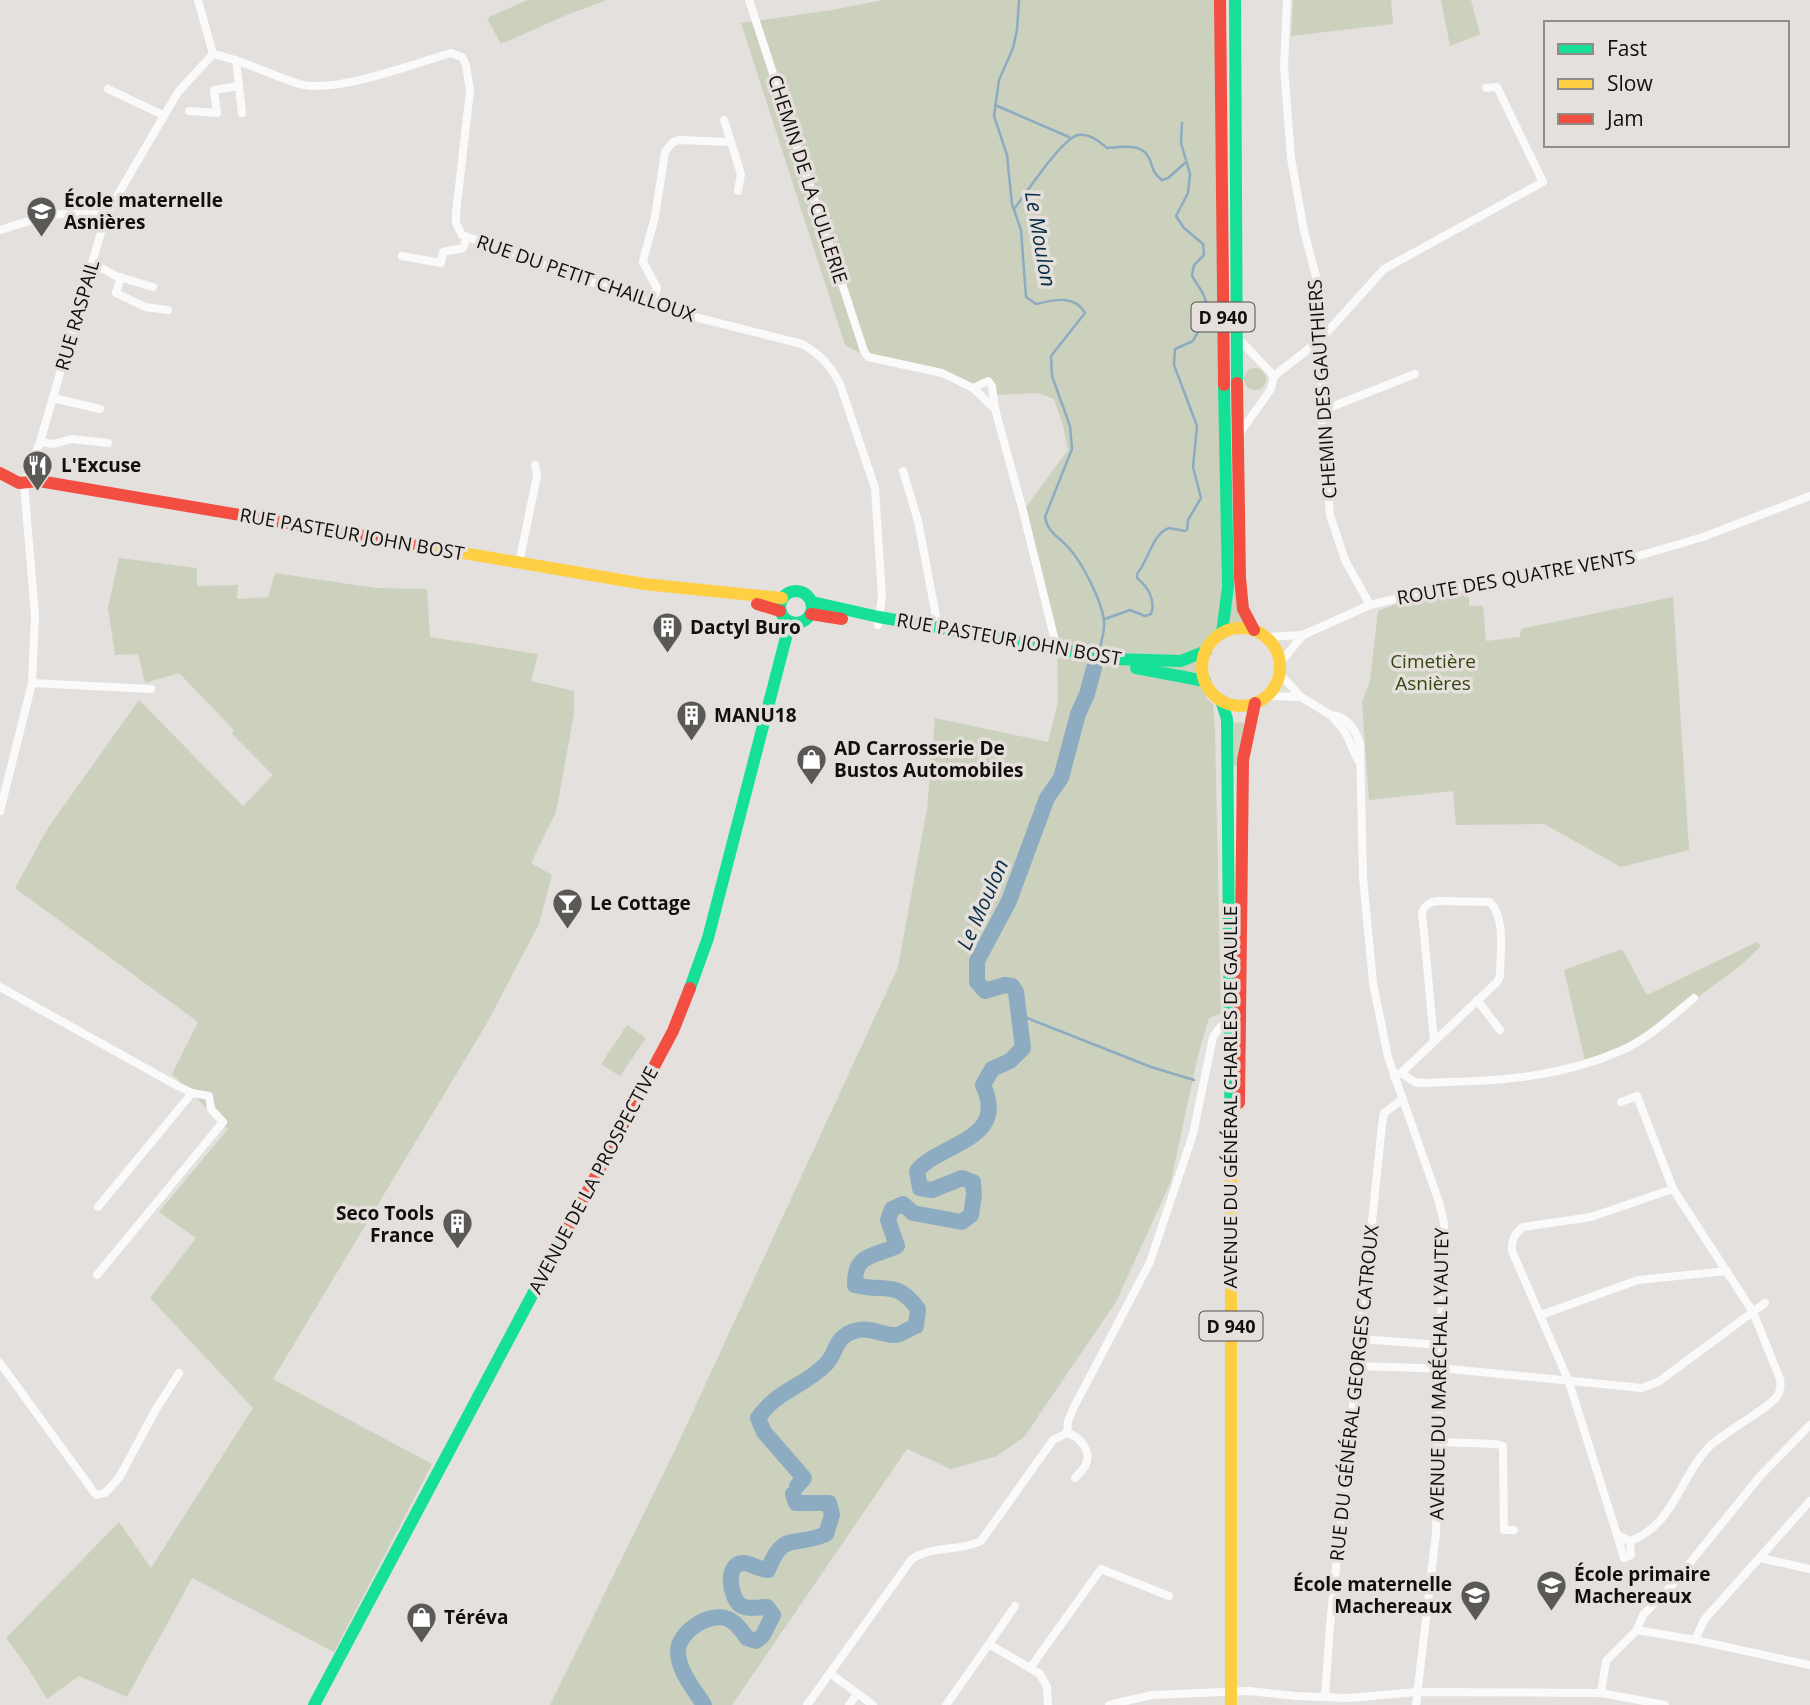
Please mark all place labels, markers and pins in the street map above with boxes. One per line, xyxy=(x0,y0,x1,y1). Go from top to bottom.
place label: École maternelle Asnières xyxy=(64,187,223,235)
school or university icon: École maternelle Asnières xyxy=(24,194,58,238)
restaurant icon: L'Excuse xyxy=(21,448,55,492)
place label: L'Excuse xyxy=(61,452,141,478)
building icon: Dactyl Buro xyxy=(650,610,684,654)
place label: Dactyl Buro xyxy=(690,614,801,640)
building icon: MANU18 xyxy=(674,698,708,742)
place label: MANU18 xyxy=(714,702,797,728)
place label: AD Carrosserie De Bustos Automobiles xyxy=(834,735,1023,783)
shop icon: AD Carrosserie De Bustos Automobiles xyxy=(794,742,828,786)
bar icon: Le Cottage xyxy=(550,886,584,930)
place label: Le Cottage xyxy=(590,890,691,916)
place label: Seco Tools France xyxy=(336,1200,434,1248)
building icon: Seco Tools France xyxy=(440,1207,474,1251)
place label: École primaire Machereaux xyxy=(1574,1561,1710,1609)
school or university icon: École primaire Machereaux xyxy=(1534,1568,1568,1612)
place label: École maternelle Machereaux xyxy=(1293,1571,1452,1619)
school or university icon: École maternelle Machereaux xyxy=(1458,1578,1492,1622)
shop icon: Téréva xyxy=(404,1600,438,1644)
place label: Téréva xyxy=(444,1604,508,1630)

